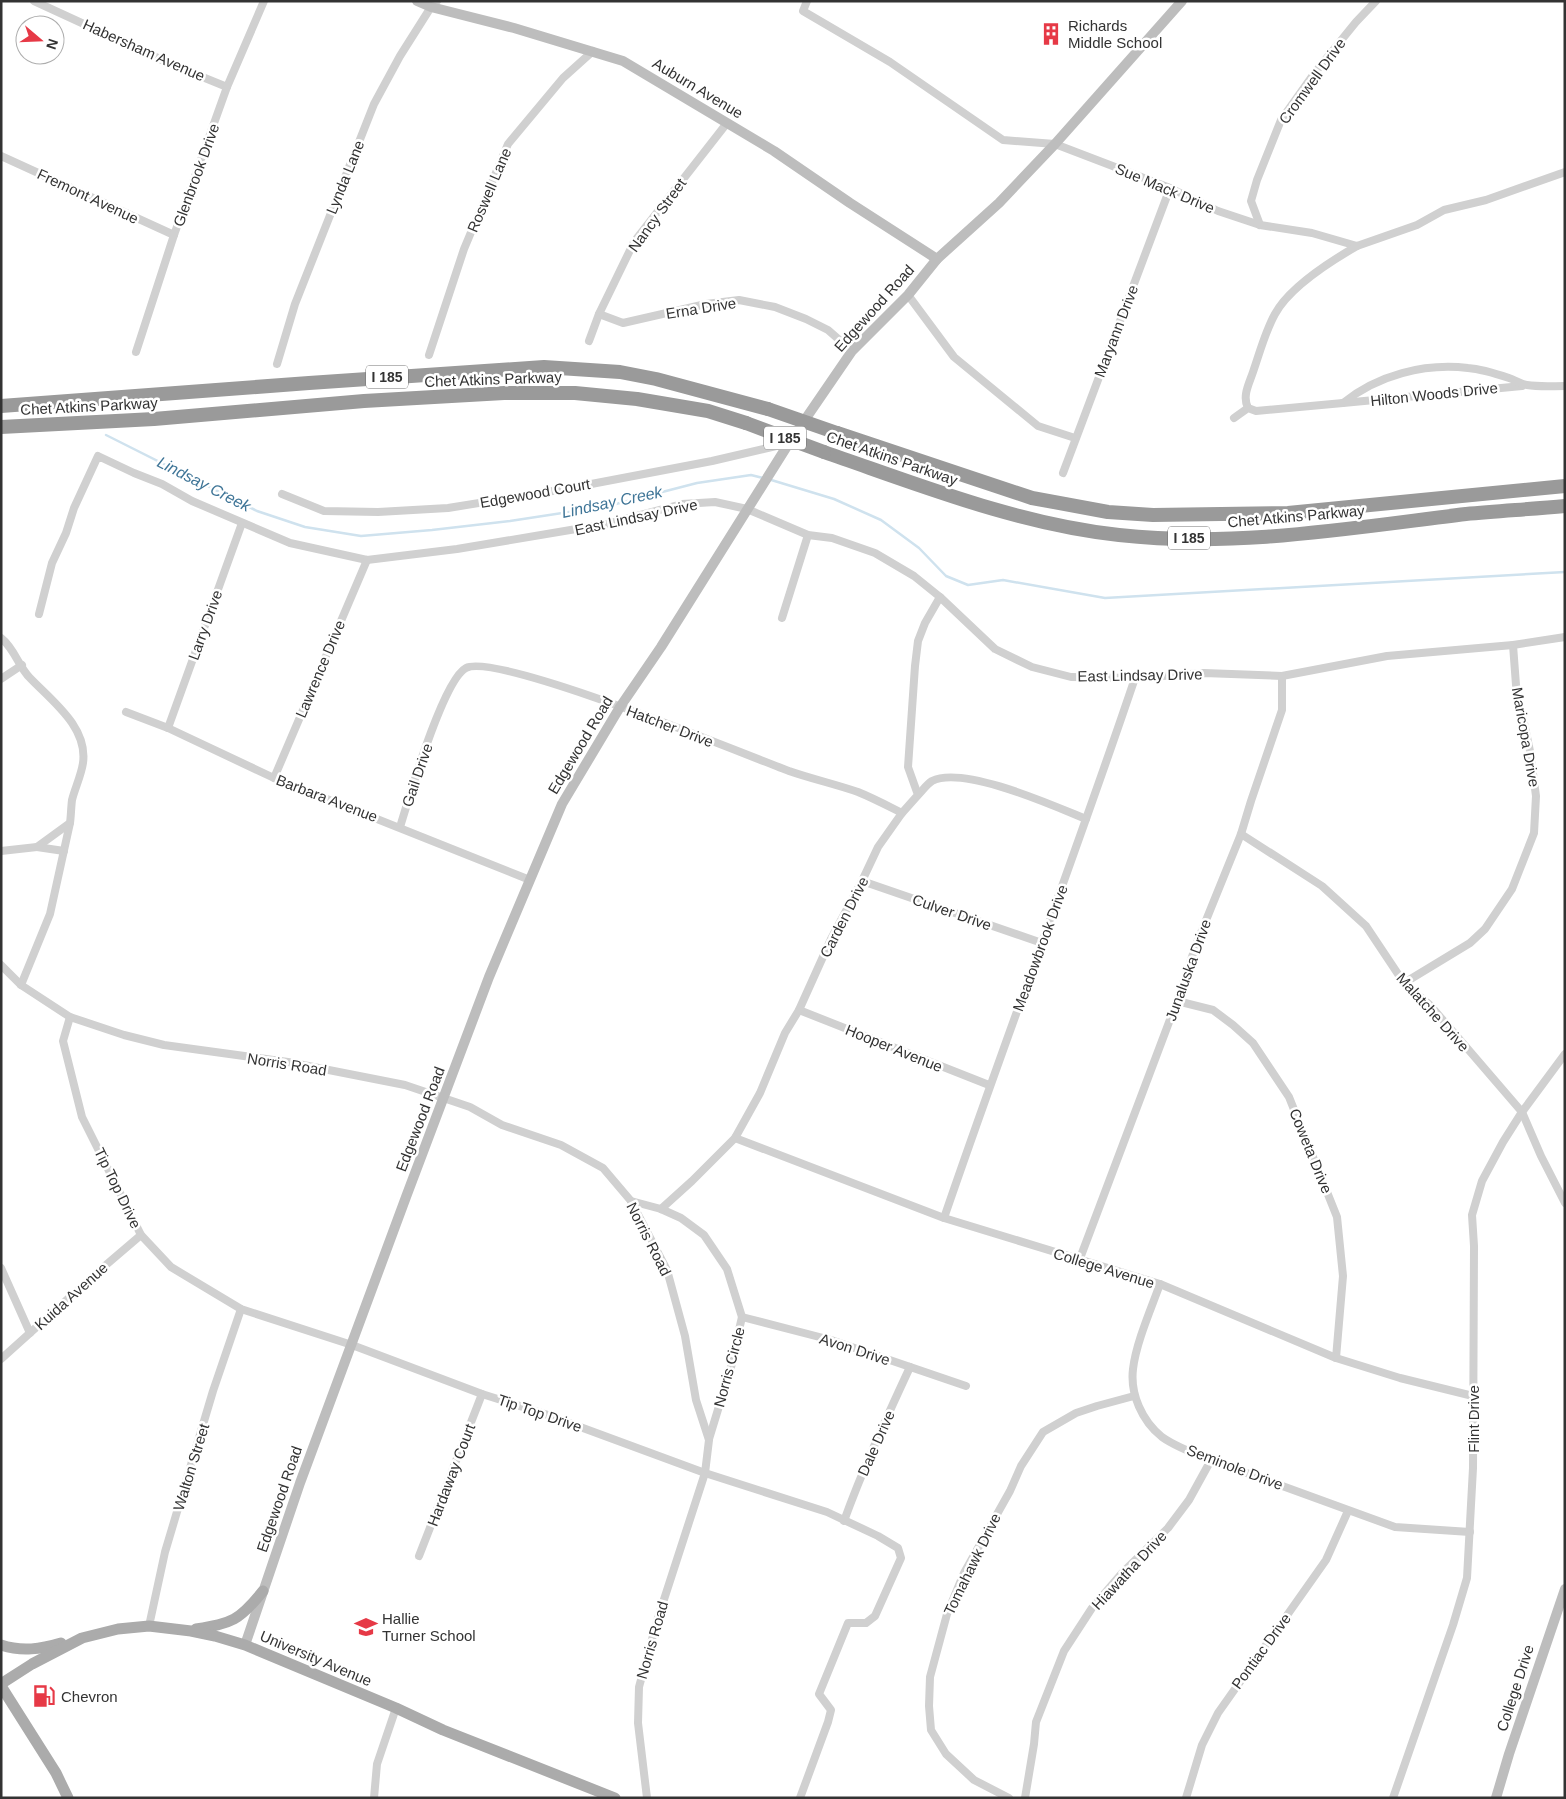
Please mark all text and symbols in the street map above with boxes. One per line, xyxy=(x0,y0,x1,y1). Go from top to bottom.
north arrow xyxy=(15,15,65,65)
street label: Habersham Avenue xyxy=(80,15,208,85)
place label: Richards Middle School xyxy=(1068,17,1162,51)
building icon: Richards Middle School xyxy=(1038,21,1064,47)
street label: Cromwell Drive xyxy=(1275,35,1349,127)
text: N xyxy=(43,37,62,52)
street label: Auburn Avenue xyxy=(650,54,746,122)
street label: Glenbrook Drive xyxy=(169,121,223,229)
street label: Lynda Lane xyxy=(323,138,367,216)
street label: Roswell Lane xyxy=(464,145,514,235)
street label: Sue Mack Drive xyxy=(1113,159,1217,217)
street label: Fremont Avenue xyxy=(35,165,141,227)
street label: Nancy Street xyxy=(625,174,690,255)
street label: Edgewood Road xyxy=(831,261,917,355)
street label: Maryann Drive xyxy=(1091,282,1141,380)
street label: Erna Drive xyxy=(665,294,737,322)
road number: I 185 xyxy=(366,366,408,388)
street label: Chet Atkins Parkway xyxy=(424,368,563,390)
street label: Hilton Woods Drive xyxy=(1369,379,1499,409)
street label: Chet Atkins Parkway xyxy=(20,394,159,418)
road number: I 185 xyxy=(764,426,806,449)
street label: Chet Atkins Parkway xyxy=(824,428,960,489)
water label: Lindsay Creek xyxy=(155,453,254,515)
street label: Edgewood Court xyxy=(478,475,592,511)
water label: Lindsay Creek xyxy=(560,483,665,521)
street label: East Lindsay Drive xyxy=(573,496,699,538)
street label: Chet Atkins Parkway xyxy=(1227,501,1366,530)
road number: I 185 xyxy=(1168,526,1210,550)
street label: Larry Drive xyxy=(184,588,226,662)
street label: Lawrence Drive xyxy=(292,618,348,720)
street label: East Lindsay Drive xyxy=(1077,665,1203,685)
street label: Maricopa Drive xyxy=(1509,686,1543,788)
street label: Edgewood Road xyxy=(544,693,616,797)
street label: Hatcher Drive xyxy=(624,702,716,750)
street label: Gail Drive xyxy=(398,741,436,809)
street label: Barbara Avenue xyxy=(274,771,380,825)
street label: Carden Drive xyxy=(816,874,872,960)
street label: Meadowbrook Drive xyxy=(1009,882,1071,1014)
street label: Culver Drive xyxy=(910,891,994,933)
street label: Junaluska Drive xyxy=(1162,917,1214,1023)
street label: Malatche Drive xyxy=(1393,969,1473,1055)
street label: Hooper Avenue xyxy=(843,1021,945,1075)
street label: Norris Road xyxy=(246,1049,328,1079)
street label: Edgewood Road xyxy=(392,1064,448,1174)
street label: Coweta Drive xyxy=(1286,1106,1336,1196)
street label: Tip Top Drive xyxy=(91,1145,145,1231)
street label: Norris Road xyxy=(623,1199,675,1279)
street label: College Avenue xyxy=(1051,1245,1157,1291)
street label: Kuida Avenue xyxy=(31,1259,111,1333)
street label: Norris Circle xyxy=(710,1325,748,1409)
street label: Avon Drive xyxy=(818,1330,892,1368)
street label: Flint Drive xyxy=(1465,1385,1482,1453)
street label: Tip Top Drive xyxy=(496,1391,584,1435)
street label: Dale Drive xyxy=(854,1408,898,1478)
street label: Walton Street xyxy=(170,1421,213,1513)
street label: Hardaway Court xyxy=(424,1421,479,1529)
street label: Seminole Drive xyxy=(1184,1441,1286,1493)
street label: Edgewood Road xyxy=(253,1444,305,1554)
street label: Tomahawk Drive xyxy=(940,1510,1004,1618)
street label: Hiawatha Drive xyxy=(1088,1527,1170,1613)
street label: Norris Road xyxy=(633,1599,671,1681)
place label: Hallie Turner School xyxy=(382,1610,476,1644)
street label: Pontiac Drive xyxy=(1228,1610,1294,1692)
school or university icon: Hallie Turner School xyxy=(353,1614,379,1640)
street label: University Avenue xyxy=(258,1627,374,1689)
street label: College Drive xyxy=(1493,1643,1537,1733)
fuel station icon: Chevron xyxy=(31,1683,57,1709)
place label: Chevron xyxy=(61,1688,118,1705)

